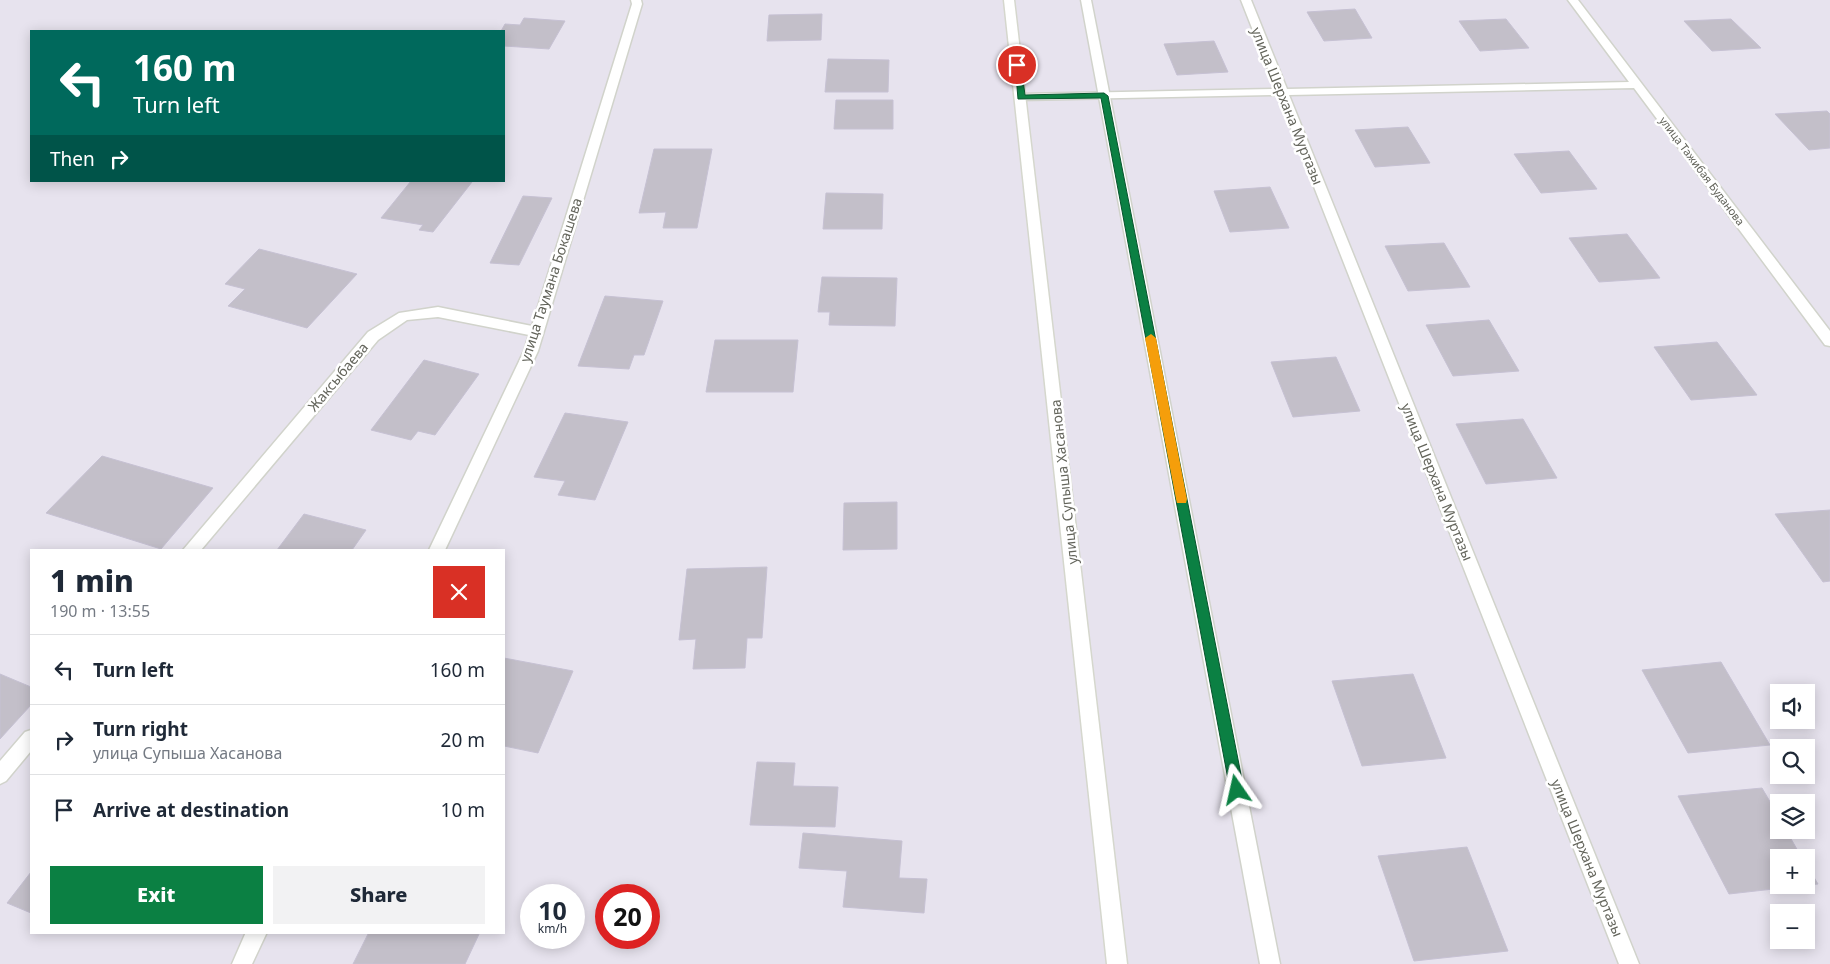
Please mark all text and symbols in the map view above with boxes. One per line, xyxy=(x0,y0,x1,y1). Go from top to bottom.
street label: улица Шерхана Муртазы xyxy=(1247,24,1328,187)
text: 160 m xyxy=(133,44,236,91)
pin xyxy=(996,44,1038,86)
icon: left xyxy=(50,50,115,115)
icon: arrive xyxy=(1003,51,1031,79)
text: Turn left xyxy=(133,89,220,119)
street label: улица Тажибая Буданова xyxy=(1656,113,1748,228)
icon: right xyxy=(105,145,133,173)
text: Then xyxy=(50,146,95,172)
street label: улица Таумана Бокашева xyxy=(515,195,586,364)
street label: Жаксыбаева xyxy=(303,338,372,415)
street label: улица Супыша Хасанова xyxy=(1045,399,1082,565)
street label: улица Шерхана Муртазы xyxy=(1397,400,1478,563)
text: 1 min xyxy=(50,560,134,601)
button: close xyxy=(433,566,485,618)
text: 190 m · 13:55 xyxy=(50,600,150,622)
icon: left xyxy=(50,656,78,684)
text: Turn left xyxy=(93,657,174,683)
text: 160 m xyxy=(430,657,485,683)
map controls xyxy=(1770,684,1815,949)
button: sound xyxy=(1770,684,1815,729)
text: Turn right xyxy=(93,716,188,742)
icon: right xyxy=(50,726,78,754)
text: 20 m xyxy=(441,727,485,753)
button: search xyxy=(1770,739,1815,784)
text: улица Супыша Хасанова xyxy=(93,742,282,764)
position arrow xyxy=(1210,763,1262,815)
street label: улица Шерхана Муртазы xyxy=(1547,776,1628,939)
button: layers xyxy=(1770,794,1815,839)
icon: arrive xyxy=(50,796,78,824)
text: Arrive at destination xyxy=(93,797,289,823)
text: 10 m xyxy=(441,797,485,823)
button: + xyxy=(1770,849,1815,894)
button: Exit xyxy=(50,866,263,924)
button: Share xyxy=(273,866,485,924)
speed limit sign: 20 xyxy=(595,884,660,949)
text: 10 xyxy=(538,893,567,927)
button: − xyxy=(1770,904,1815,949)
text: km/h xyxy=(538,920,567,937)

